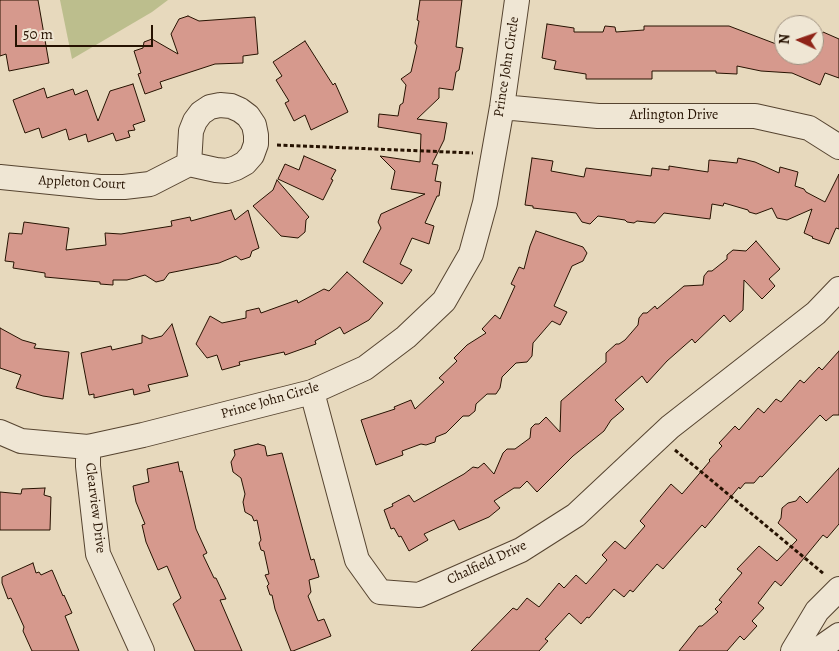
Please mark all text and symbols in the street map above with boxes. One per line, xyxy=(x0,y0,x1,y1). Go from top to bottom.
scale bar xyxy=(18,15,155,47)
north arrow xyxy=(774,15,824,65)
street label: Prince John Circle xyxy=(491,16,523,118)
text: 50 m xyxy=(23,24,53,44)
text: N xyxy=(775,34,794,45)
street label: Arlington Drive xyxy=(630,108,718,124)
street label: Appleton Court xyxy=(38,172,126,194)
street label: Prince John Circle xyxy=(219,379,321,423)
street label: Clearview Drive xyxy=(81,462,109,554)
street label: Chalfield Drive xyxy=(445,537,529,589)

